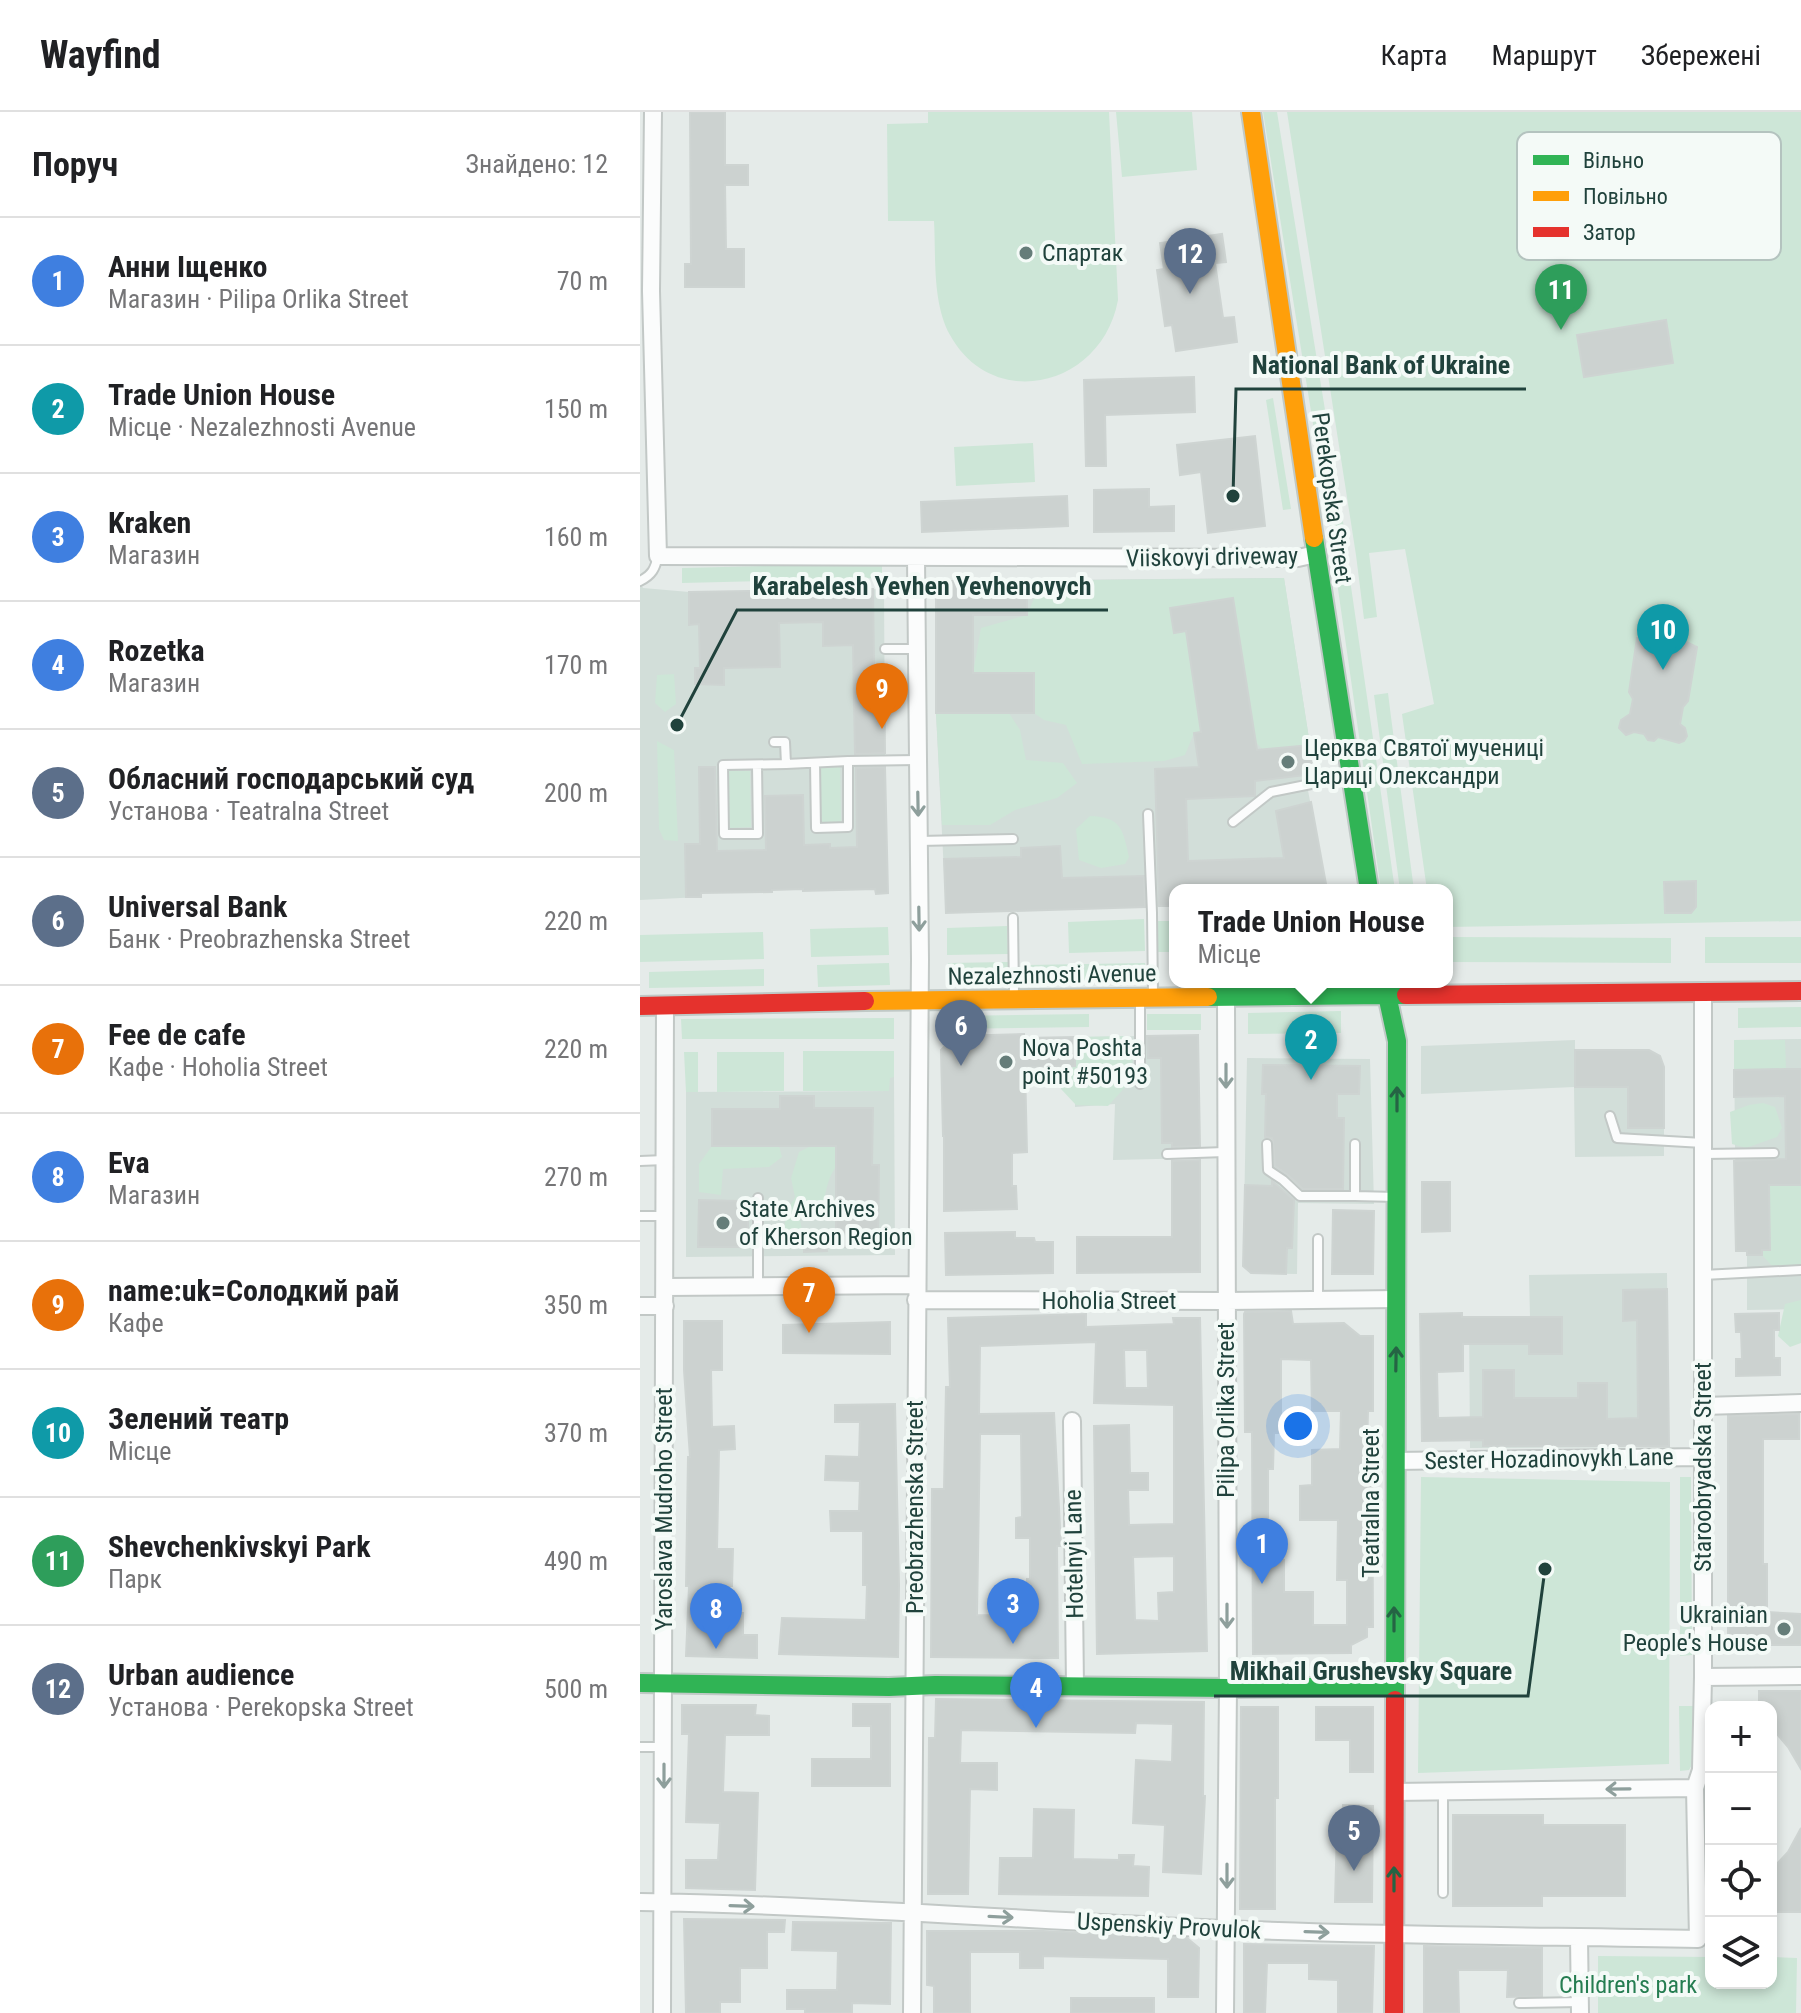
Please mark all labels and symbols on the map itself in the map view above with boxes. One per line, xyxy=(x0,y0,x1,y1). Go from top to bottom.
legend xyxy=(1517,132,1781,260)
text: Вільно xyxy=(1583,148,1644,173)
text: Повільно xyxy=(1583,184,1668,209)
text: Затор xyxy=(1583,220,1636,245)
pin: 12 xyxy=(1164,228,1216,294)
place label: Спартак xyxy=(1042,239,1124,267)
marker: Спартак xyxy=(1017,244,1035,262)
pin: 11 xyxy=(1535,264,1587,330)
callout: National Bank of Ukraine xyxy=(1236,339,1526,389)
text: National Bank of Ukraine xyxy=(1252,350,1510,380)
street label: Perekopska Street xyxy=(1306,411,1358,585)
street label: Viiskovyi driveway xyxy=(1126,541,1298,573)
callout: Karabelesh Yevhen Yevhenovych xyxy=(737,560,1108,610)
text: Karabelesh Yevhen Yevhenovych xyxy=(752,571,1092,601)
pin: 10 xyxy=(1637,604,1689,670)
pin: 9 xyxy=(856,663,908,729)
place label: Церква Святої мучениці Цариці Олександри xyxy=(1304,734,1544,790)
marker: Церква Святої мучениці Цариці Олександри xyxy=(1279,753,1297,771)
one-way arrow xyxy=(910,790,926,817)
one-way arrow xyxy=(912,905,927,932)
street label: Nezalezhnosti Avenue xyxy=(947,959,1157,991)
pin: 6 xyxy=(935,1000,987,1066)
pin: 2 xyxy=(1285,1014,1337,1080)
place label: Nova Poshta point #50193 xyxy=(1022,1034,1148,1090)
marker: Nova Poshta point #50193 xyxy=(997,1053,1015,1071)
one-way arrow xyxy=(1218,1062,1234,1089)
one-way arrow xyxy=(1389,1086,1405,1113)
place label: State Archives of Kherson Region xyxy=(739,1195,913,1251)
marker: State Archives of Kherson Region xyxy=(714,1214,732,1232)
pin: 7 xyxy=(783,1267,835,1333)
street label: Hoholia Street xyxy=(1042,1287,1176,1315)
street label: Pilipa Orlika Street xyxy=(1212,1322,1240,1498)
one-way arrow xyxy=(1389,1346,1404,1373)
street label: Staroobryadska Street xyxy=(1689,1362,1717,1572)
street label: Yaroslava Mudroho Street xyxy=(650,1387,678,1631)
street label: Preobrazhenska Street xyxy=(901,1400,929,1614)
your location xyxy=(1278,1406,1318,1446)
street label: Teatralna Street xyxy=(1357,1428,1385,1578)
street label: Sester Hozadinovykh Lane xyxy=(1424,1443,1674,1475)
street label: Hotelnyi Lane xyxy=(1059,1489,1089,1619)
pin: 1 xyxy=(1236,1518,1288,1584)
pin: 3 xyxy=(987,1578,1039,1644)
pin: 8 xyxy=(690,1583,742,1649)
place label: Ukrainian People's House xyxy=(1623,1601,1768,1657)
one-way arrow xyxy=(1219,1602,1235,1629)
one-way arrow xyxy=(1386,1606,1402,1633)
marker: Ukrainian People's House xyxy=(1775,1620,1793,1638)
callout: Mikhail Grushevsky Square xyxy=(1214,1646,1528,1696)
text: Mikhail Grushevsky Square xyxy=(1230,1656,1512,1686)
pin: 4 xyxy=(1010,1662,1062,1728)
one-way arrow xyxy=(656,1762,672,1789)
one-way arrow xyxy=(1605,1781,1632,1797)
pin: 5 xyxy=(1328,1805,1380,1871)
one-way arrow xyxy=(1219,1862,1235,1889)
one-way arrow xyxy=(1386,1866,1402,1893)
one-way arrow xyxy=(728,1898,755,1913)
street label: Uspenskiy Provulok xyxy=(1076,1907,1262,1945)
one-way arrow xyxy=(987,1910,1014,1925)
one-way arrow xyxy=(1303,1925,1330,1940)
park label: Children's park xyxy=(1559,1971,1697,1999)

